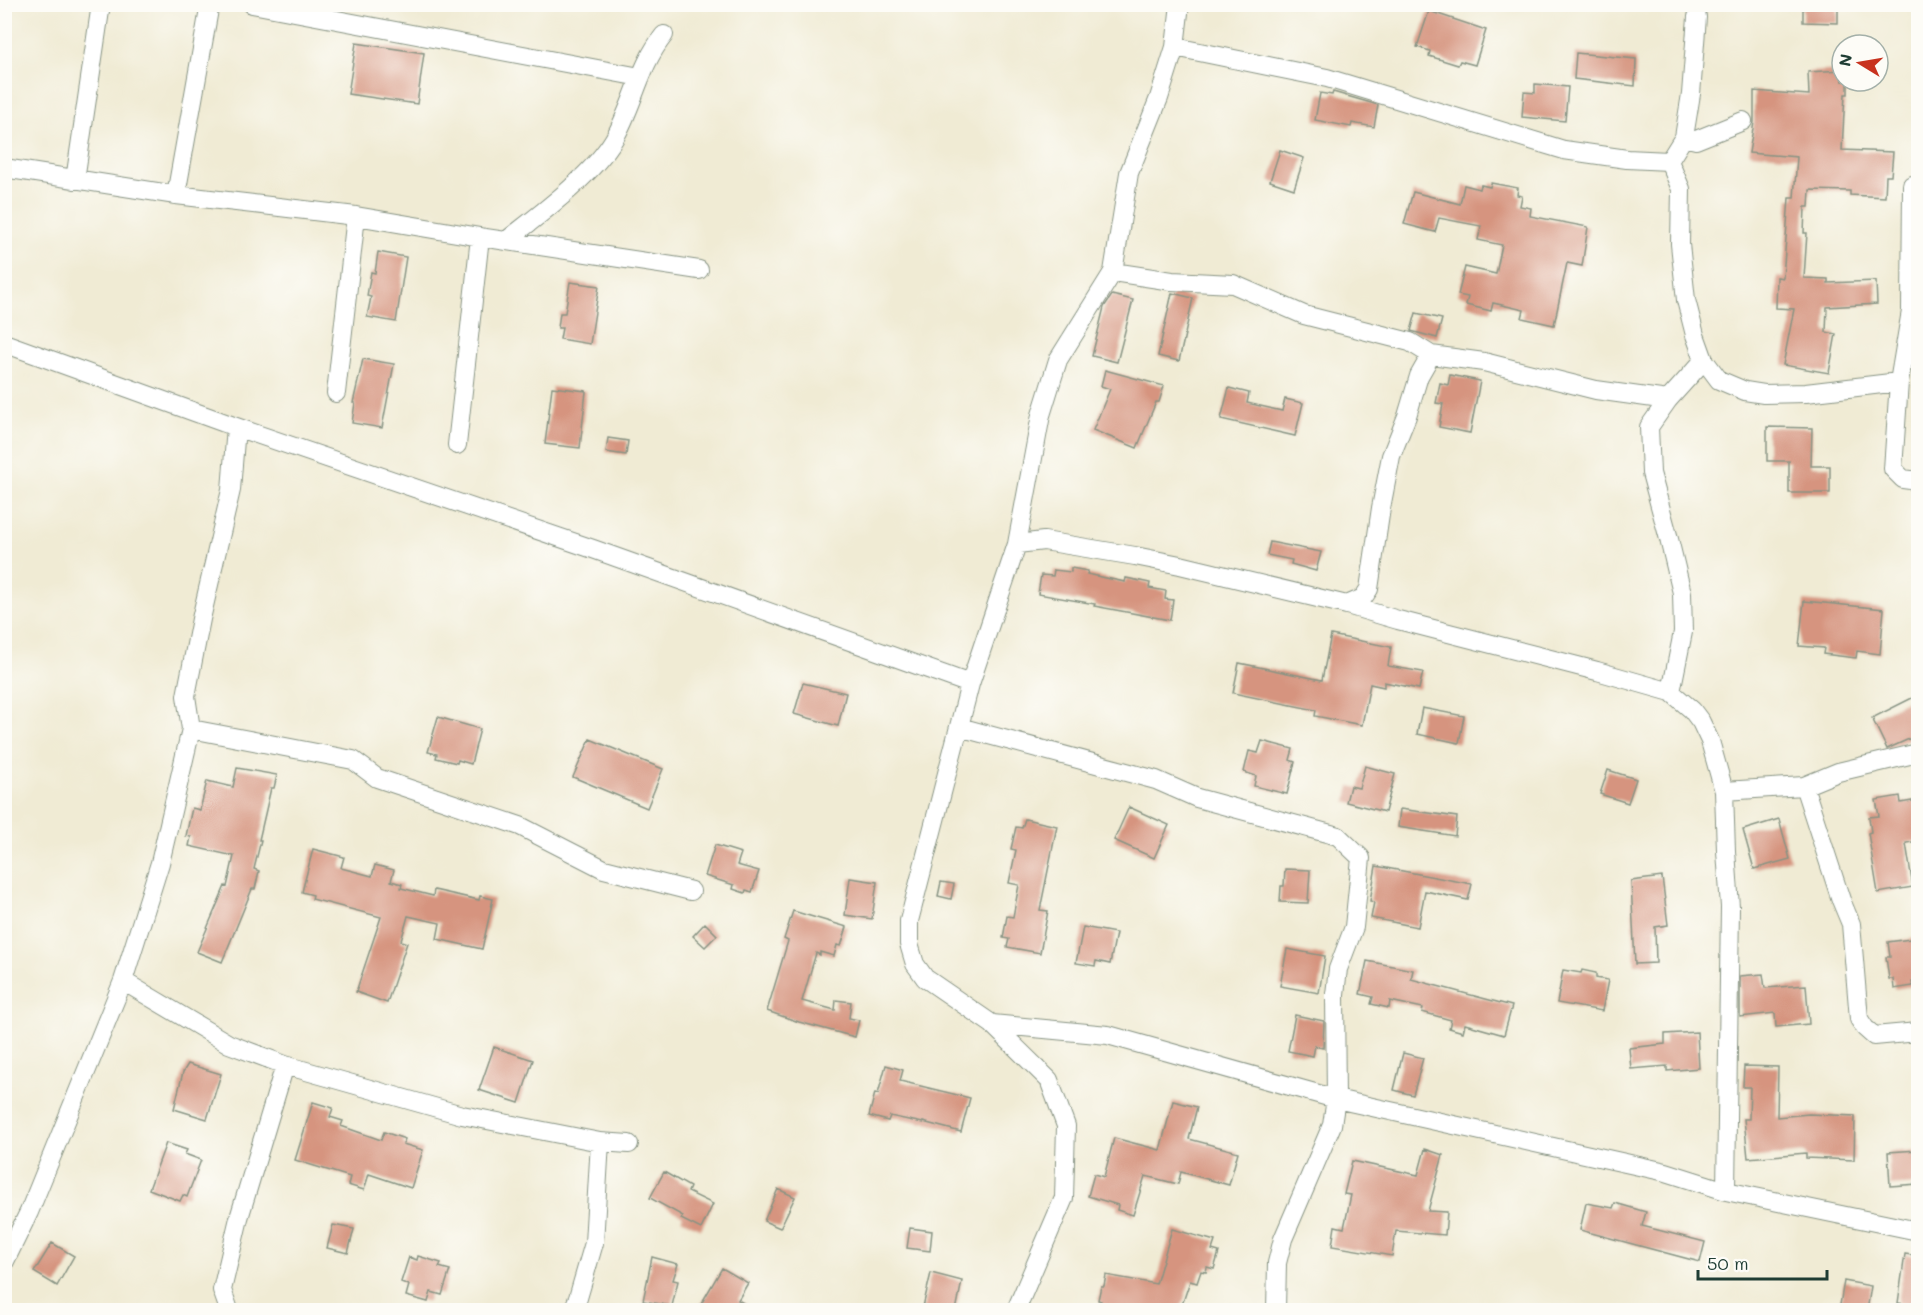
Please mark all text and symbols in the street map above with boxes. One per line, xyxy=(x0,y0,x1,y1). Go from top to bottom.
north arrow xyxy=(1830,33,1890,93)
text: N xyxy=(1833,52,1856,68)
scale bar xyxy=(1698,1243,1827,1281)
text: 50 m xyxy=(1707,1251,1749,1275)

